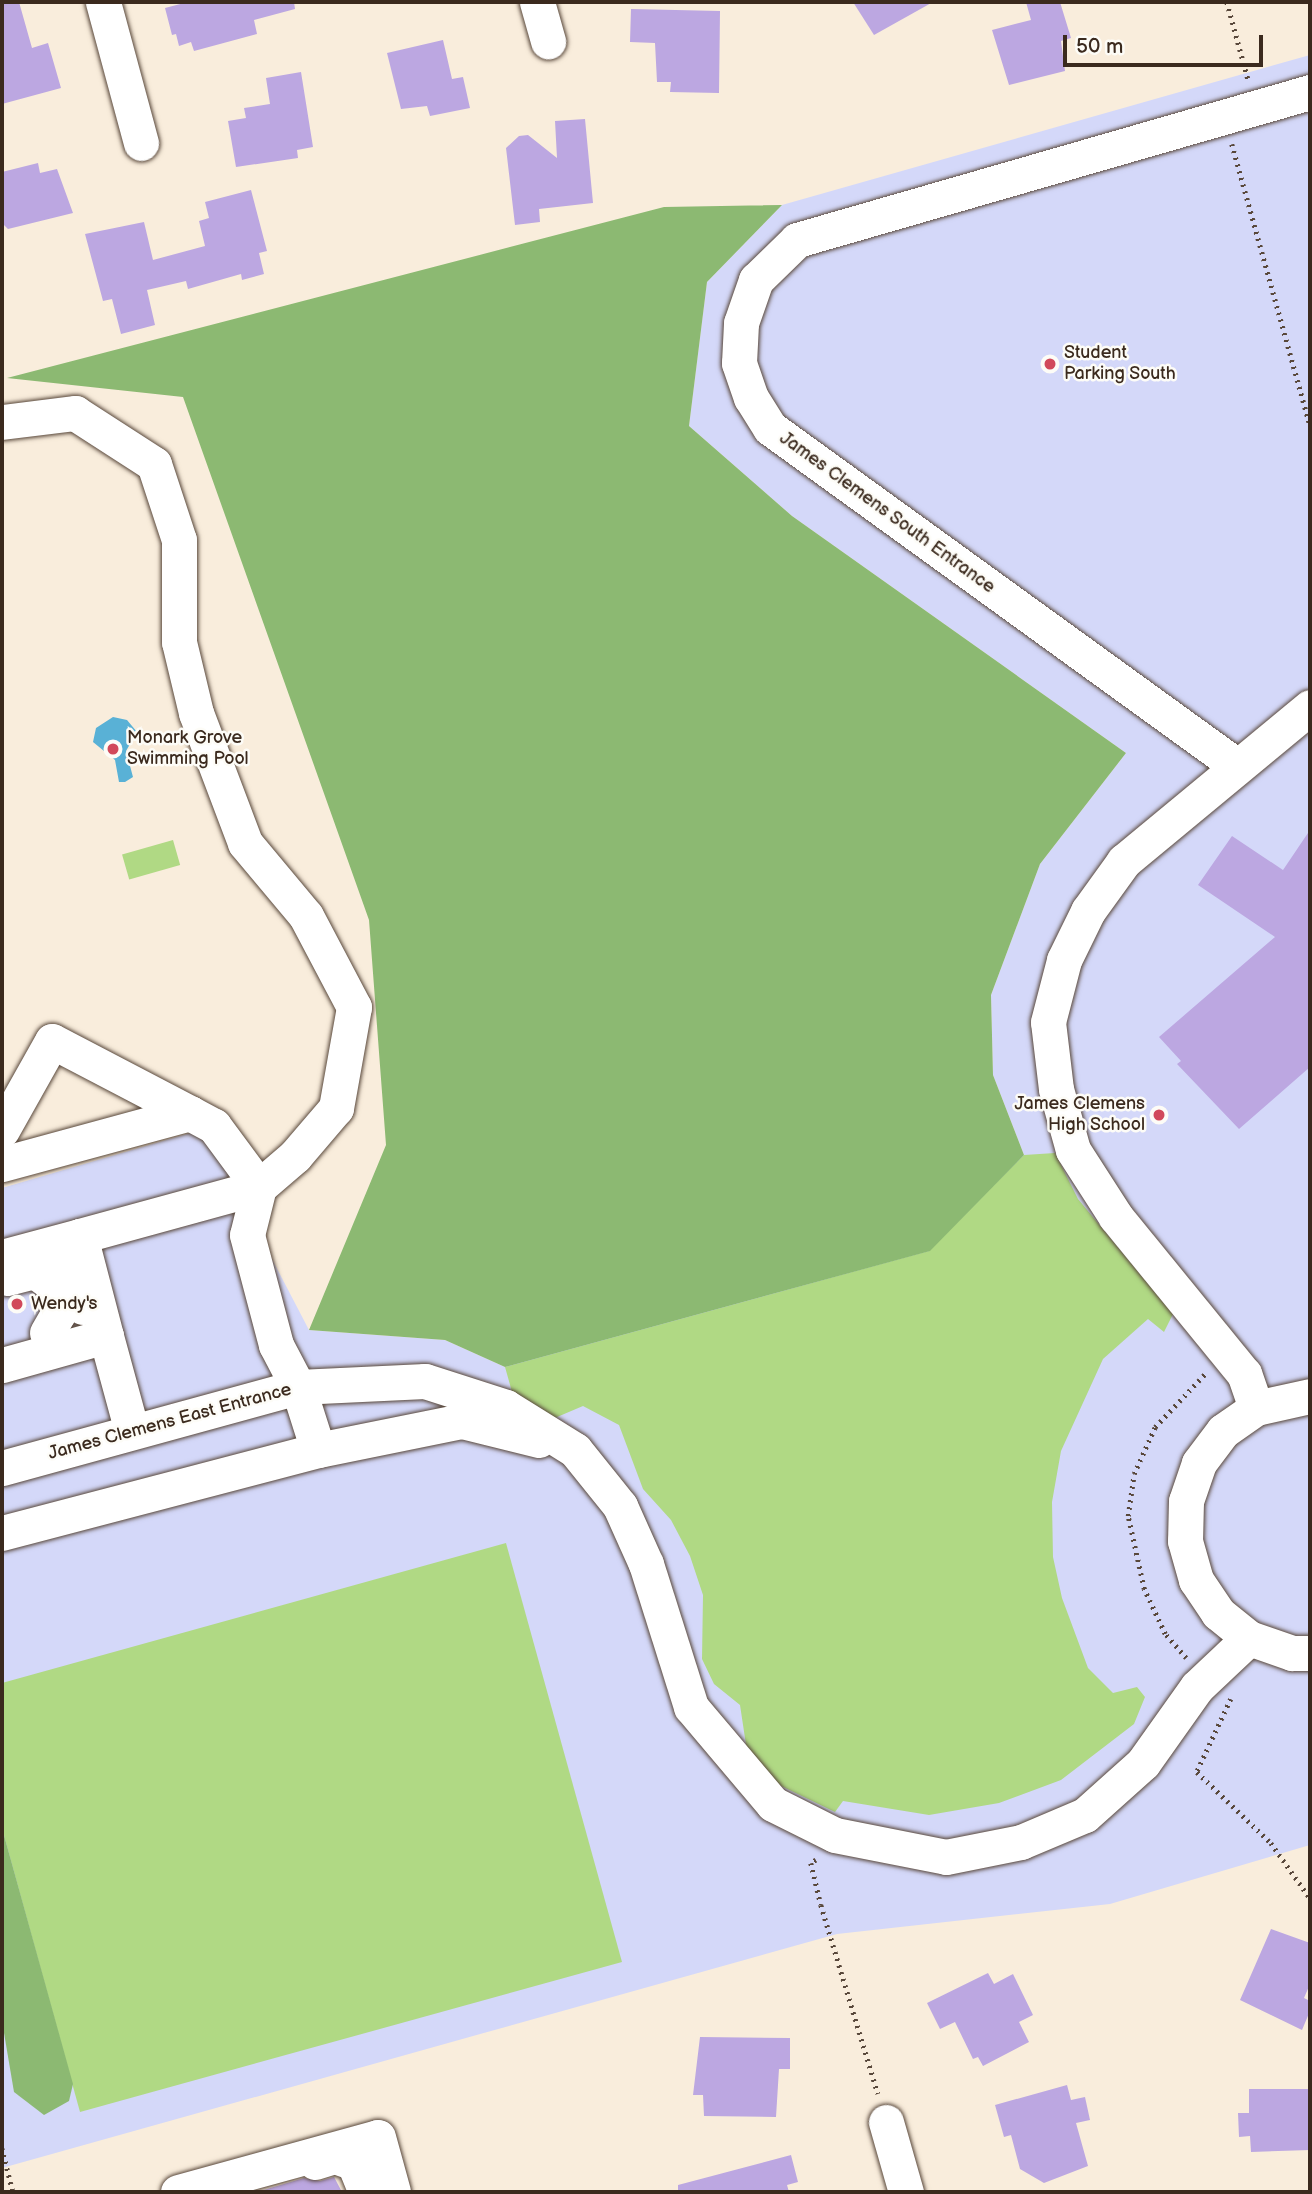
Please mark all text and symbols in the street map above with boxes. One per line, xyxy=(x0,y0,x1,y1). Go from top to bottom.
scale bar xyxy=(1067,21,1266,65)
text: 50 m xyxy=(1076,34,1123,59)
place label: Student Parking South xyxy=(1064,343,1176,386)
marker: Student Parking South xyxy=(1042,356,1058,372)
street label: James Clemens South Entrance xyxy=(775,428,999,598)
place label: Monark Grove Swimming Pool xyxy=(127,728,249,770)
marker: Monark Grove Swimming Pool xyxy=(105,741,121,757)
place label: James Clemens High School xyxy=(1014,1094,1145,1136)
marker: James Clemens High School xyxy=(1151,1107,1167,1123)
place label: Wendy's xyxy=(31,1293,97,1315)
marker: Wendy's xyxy=(9,1296,25,1312)
street label: James Clemens East Entrance xyxy=(46,1379,294,1465)

